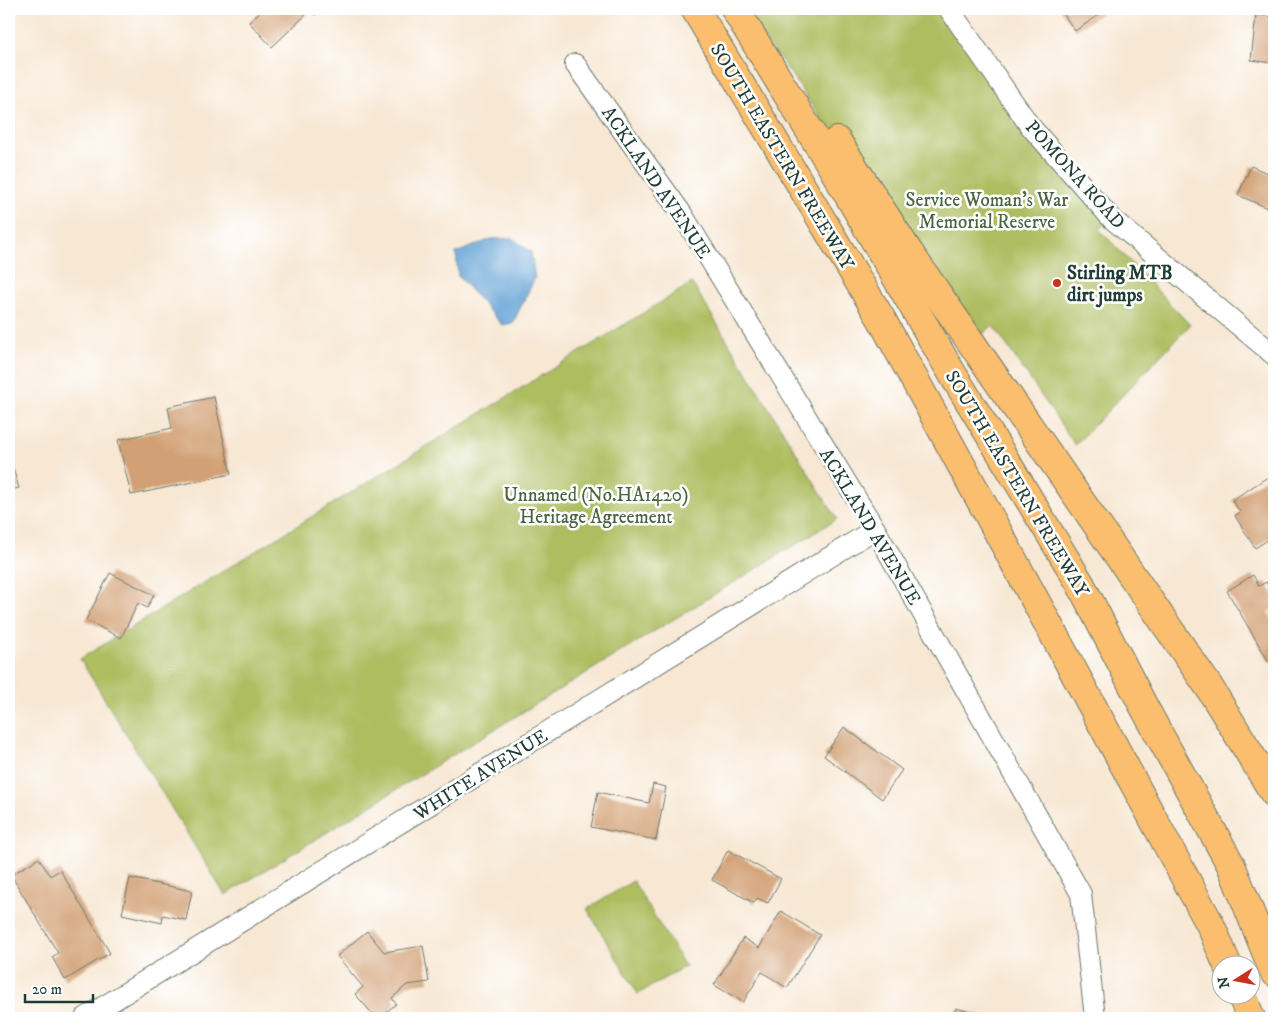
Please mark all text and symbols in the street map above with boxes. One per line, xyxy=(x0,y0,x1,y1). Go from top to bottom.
street label: SOUTH EASTERN FREEWAY xyxy=(705,39,859,275)
street label: ACKLAND AVENUE xyxy=(596,102,715,263)
street label: POMONA ROAD xyxy=(1020,116,1130,234)
park label: Service Woman's War Memorial Reserve xyxy=(906,189,1068,234)
place label: Stirling MTB dirt jumps xyxy=(1067,262,1173,308)
marker: Stirling MTB dirt jumps xyxy=(1051,277,1063,289)
street label: SOUTH EASTERN FREEWAY xyxy=(940,366,1094,602)
street label: ACKLAND AVENUE xyxy=(814,444,926,609)
park label: Unnamed (No.HA1420) Heritage Agreement xyxy=(503,484,689,529)
street label: WHITE AVENUE xyxy=(409,725,552,826)
north arrow xyxy=(1210,954,1260,1004)
scale bar xyxy=(25,972,92,1004)
text: N xyxy=(1214,974,1234,990)
text: 20 m xyxy=(32,980,62,999)

